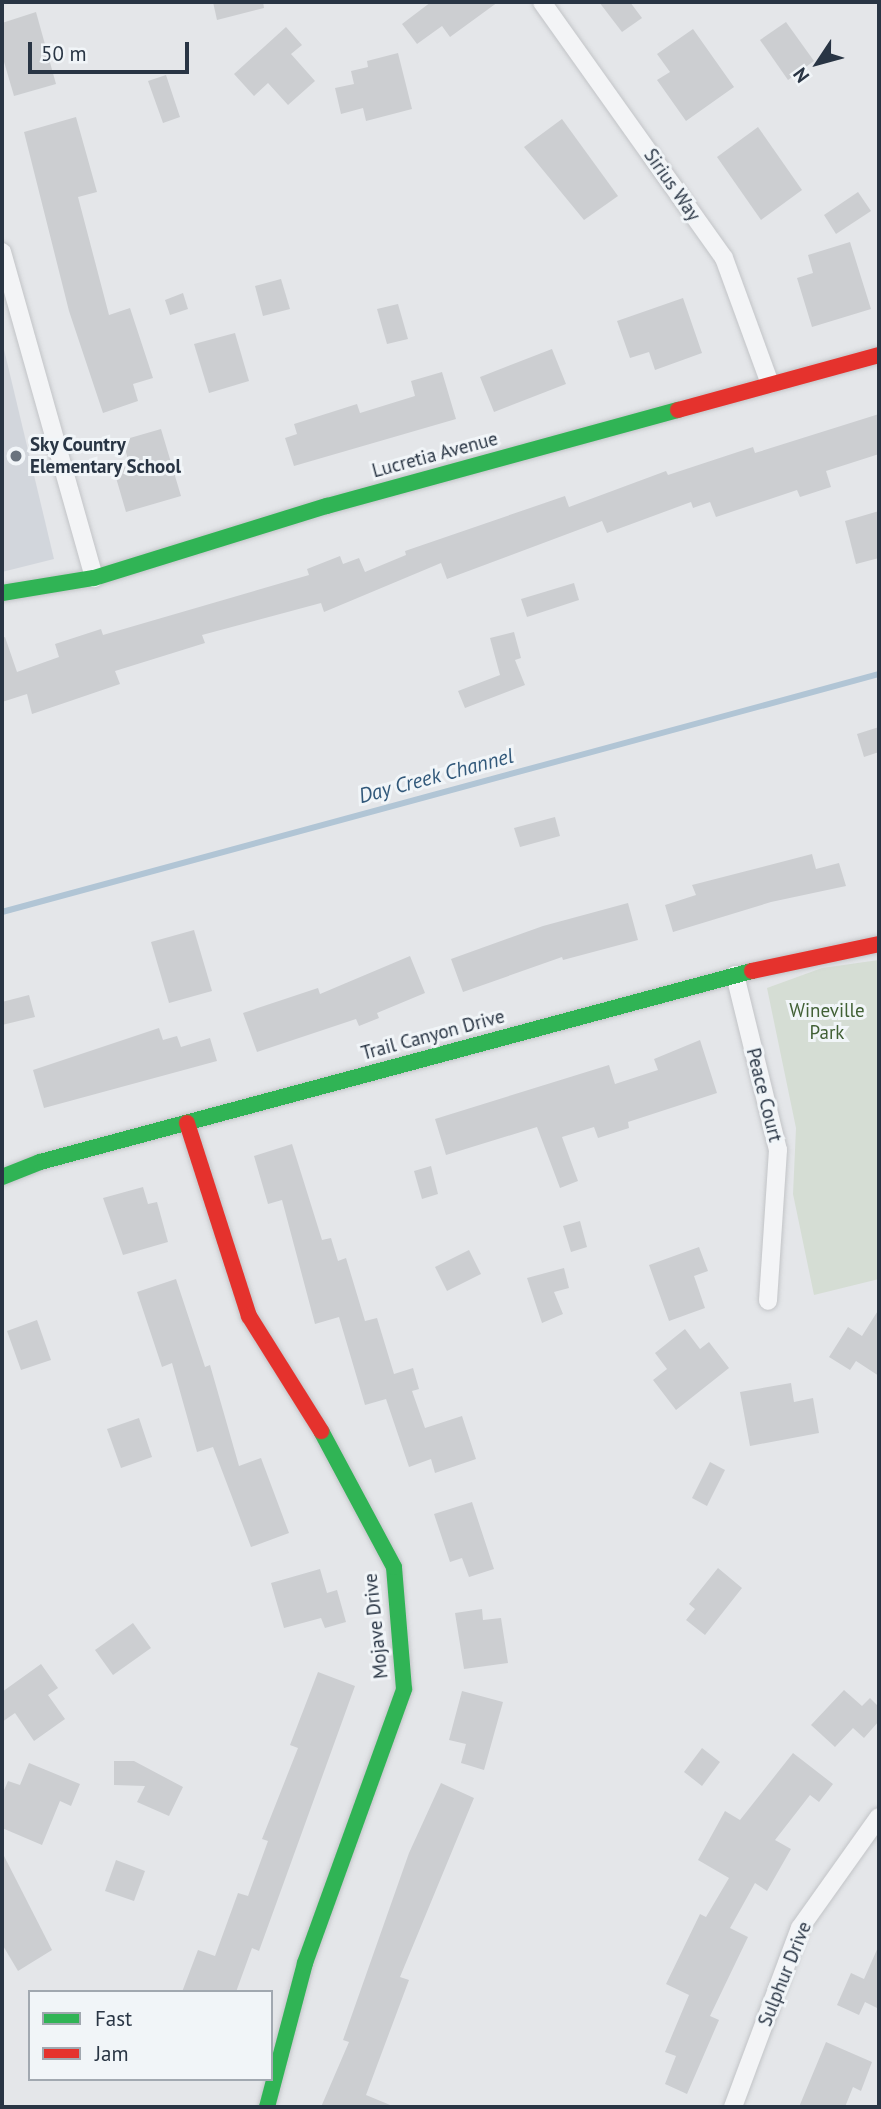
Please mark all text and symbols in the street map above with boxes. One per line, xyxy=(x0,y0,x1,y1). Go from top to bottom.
scale bar xyxy=(32,28,192,72)
north arrow xyxy=(783,28,853,98)
text: 50 m xyxy=(41,40,87,67)
text: N xyxy=(788,63,814,87)
street label: Sirius Way xyxy=(639,144,705,226)
street label: Lucretia Avenue xyxy=(369,427,501,483)
place label: Sky Country Elementary School xyxy=(30,434,182,478)
marker: Sky Country Elementary School xyxy=(8,448,24,464)
water label: Day Creek Channel xyxy=(355,743,517,809)
park label: Wineville Park xyxy=(789,1000,865,1044)
street label: Trail Canyon Drive xyxy=(359,1005,507,1065)
street label: Peace Court xyxy=(741,1046,787,1144)
street label: Mojave Drive xyxy=(359,1572,393,1680)
street label: Sulphur Drive xyxy=(754,1918,816,2030)
legend xyxy=(28,1990,273,2081)
text: Fast xyxy=(95,2005,132,2032)
text: Jam xyxy=(95,2040,129,2067)

